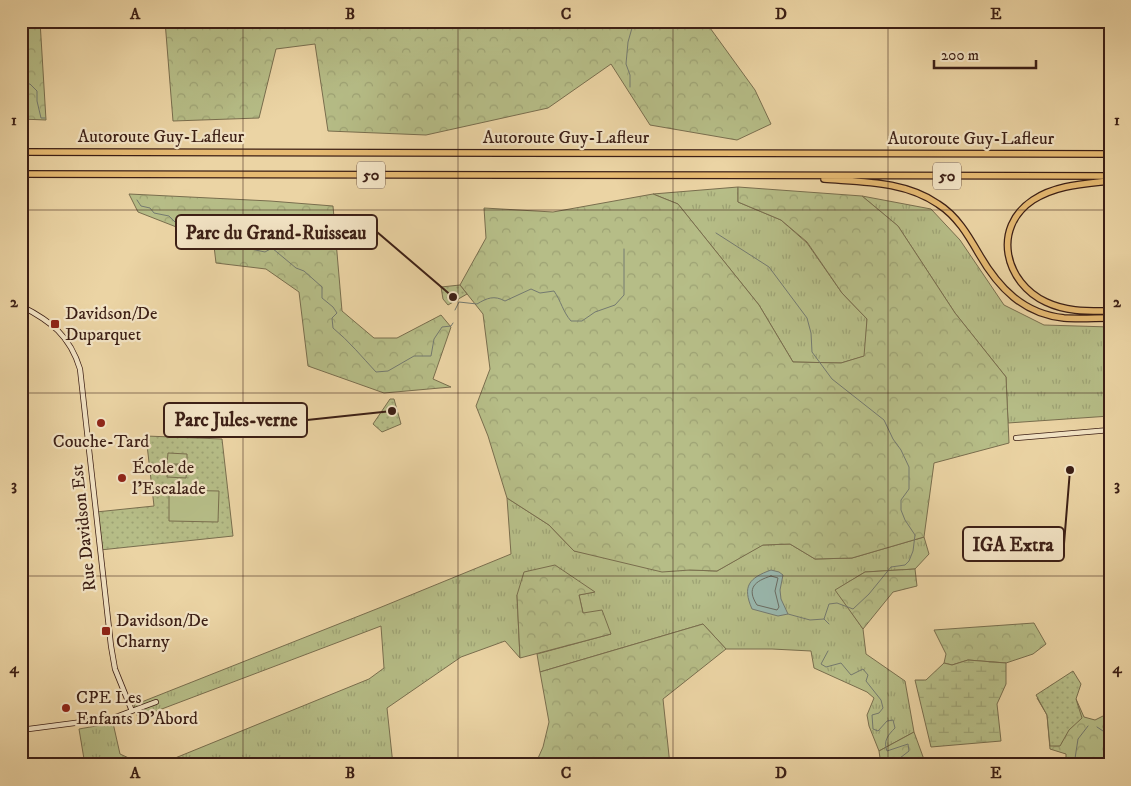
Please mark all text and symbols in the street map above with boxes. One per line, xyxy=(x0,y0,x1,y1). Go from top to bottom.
text: A xyxy=(129,4,141,24)
text: B xyxy=(345,4,355,24)
text: C xyxy=(561,4,571,24)
text: D xyxy=(775,4,787,24)
text: E xyxy=(990,4,1002,24)
scale bar xyxy=(934,38,1036,70)
text: 200 m xyxy=(941,46,979,65)
text: 1 xyxy=(11,110,17,130)
text: 1 xyxy=(1114,110,1120,130)
street label: Autoroute Guy-Lafleur xyxy=(78,126,245,148)
street label: Autoroute Guy-Lafleur xyxy=(483,127,650,149)
street label: Autoroute Guy-Lafleur xyxy=(888,128,1055,150)
road number: 50 xyxy=(357,162,385,188)
road number: 50 xyxy=(933,162,961,190)
callout: Parc du Grand-Ruisseau xyxy=(176,215,377,249)
text: Parc du Grand-Ruisseau xyxy=(185,222,367,245)
text: 2 xyxy=(10,292,19,312)
text: 2 xyxy=(1113,292,1122,312)
place label: Davidson/De Duparquet xyxy=(65,303,157,346)
marker: Davidson/De Duparquet xyxy=(49,318,61,330)
callout: Parc Jules-verne xyxy=(164,403,307,437)
text: Parc Jules-verne xyxy=(174,409,298,432)
marker: Couche-Tard xyxy=(95,417,107,429)
place label: Couche-Tard xyxy=(53,431,149,453)
place label: École de l'Escalade xyxy=(132,457,206,500)
street label: Rue Davidson Est xyxy=(66,463,102,592)
marker: École de l'Escalade xyxy=(116,472,128,484)
text: 3 xyxy=(11,475,17,495)
text: 3 xyxy=(1114,475,1120,495)
callout: IGA Extra xyxy=(963,527,1064,561)
text: IGA Extra xyxy=(972,534,1054,557)
place label: Davidson/De Charny xyxy=(116,610,208,653)
marker: Davidson/De Charny xyxy=(100,625,112,637)
text: 4 xyxy=(8,658,19,678)
text: 4 xyxy=(1111,658,1122,678)
place label: CPE Les Enfants D'Abord xyxy=(76,687,198,730)
marker: CPE Les Enfants D'Abord xyxy=(60,702,72,714)
text: A xyxy=(129,763,141,783)
text: B xyxy=(345,763,355,783)
text: C xyxy=(561,763,571,783)
text: D xyxy=(775,763,787,783)
text: E xyxy=(990,763,1002,783)

